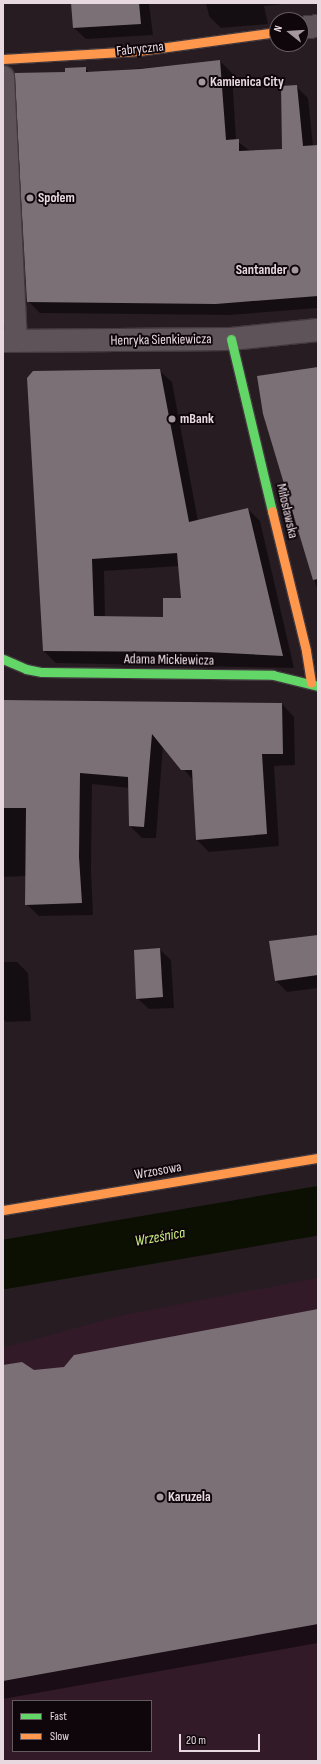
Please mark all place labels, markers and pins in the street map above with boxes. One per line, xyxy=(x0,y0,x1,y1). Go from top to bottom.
place label: Kamienica City xyxy=(210,74,284,90)
marker: Kamienica City xyxy=(197,77,207,87)
place label: Społem xyxy=(38,190,75,206)
marker: Społem xyxy=(25,193,35,203)
place label: Santander xyxy=(236,262,287,278)
marker: Santander xyxy=(290,265,300,275)
place label: mBank xyxy=(180,411,214,427)
marker: mBank xyxy=(167,414,177,424)
place label: Karuzela xyxy=(168,1489,211,1505)
marker: Karuzela xyxy=(155,1492,165,1502)

